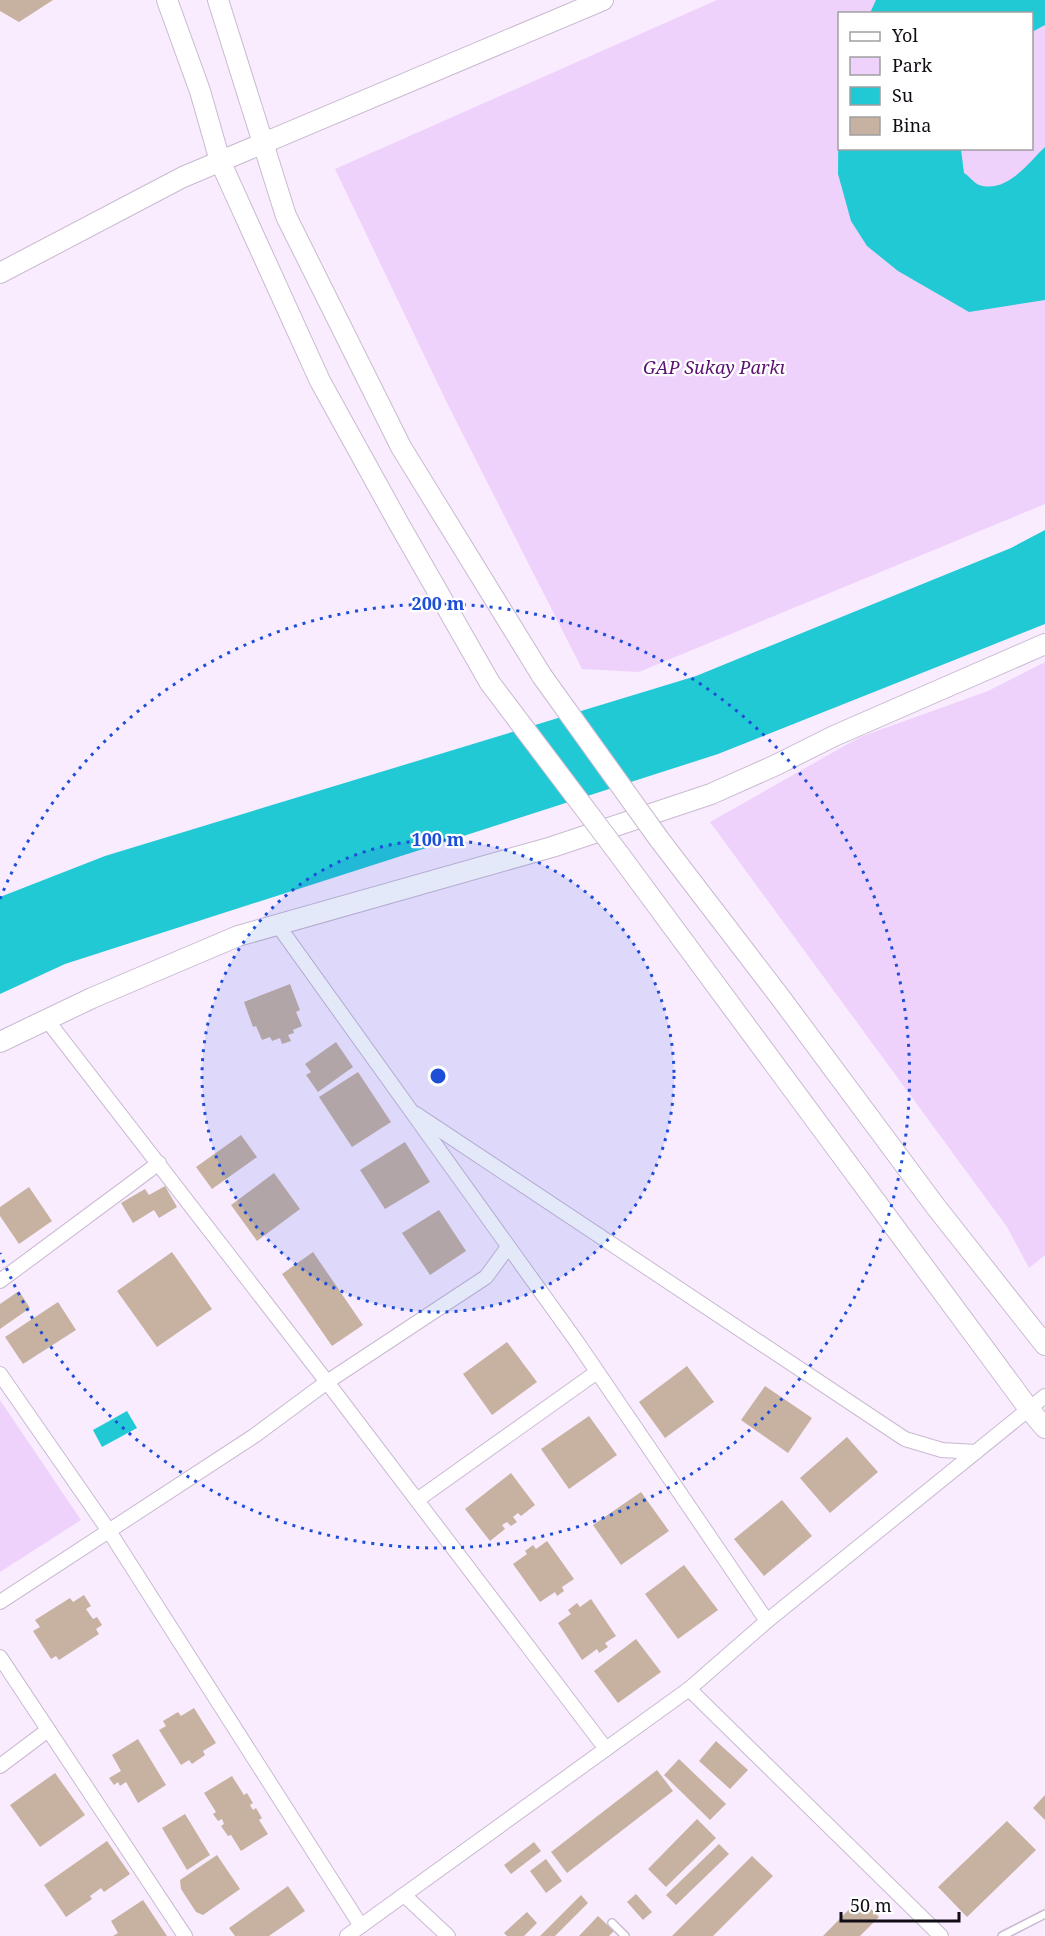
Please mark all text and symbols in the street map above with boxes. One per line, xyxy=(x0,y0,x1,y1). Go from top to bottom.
legend xyxy=(838,12,1033,150)
text: Yol xyxy=(891,23,918,47)
text: Park xyxy=(892,53,932,77)
text: Su xyxy=(892,83,914,107)
text: Bina xyxy=(892,113,931,137)
park label: GAP Sukay Parkı xyxy=(643,355,786,379)
text: 200 m xyxy=(412,591,465,615)
text: 100 m xyxy=(412,827,465,851)
centre of rings xyxy=(428,1066,448,1086)
scale bar xyxy=(841,1885,960,1923)
text: 50 m xyxy=(850,1893,892,1917)

